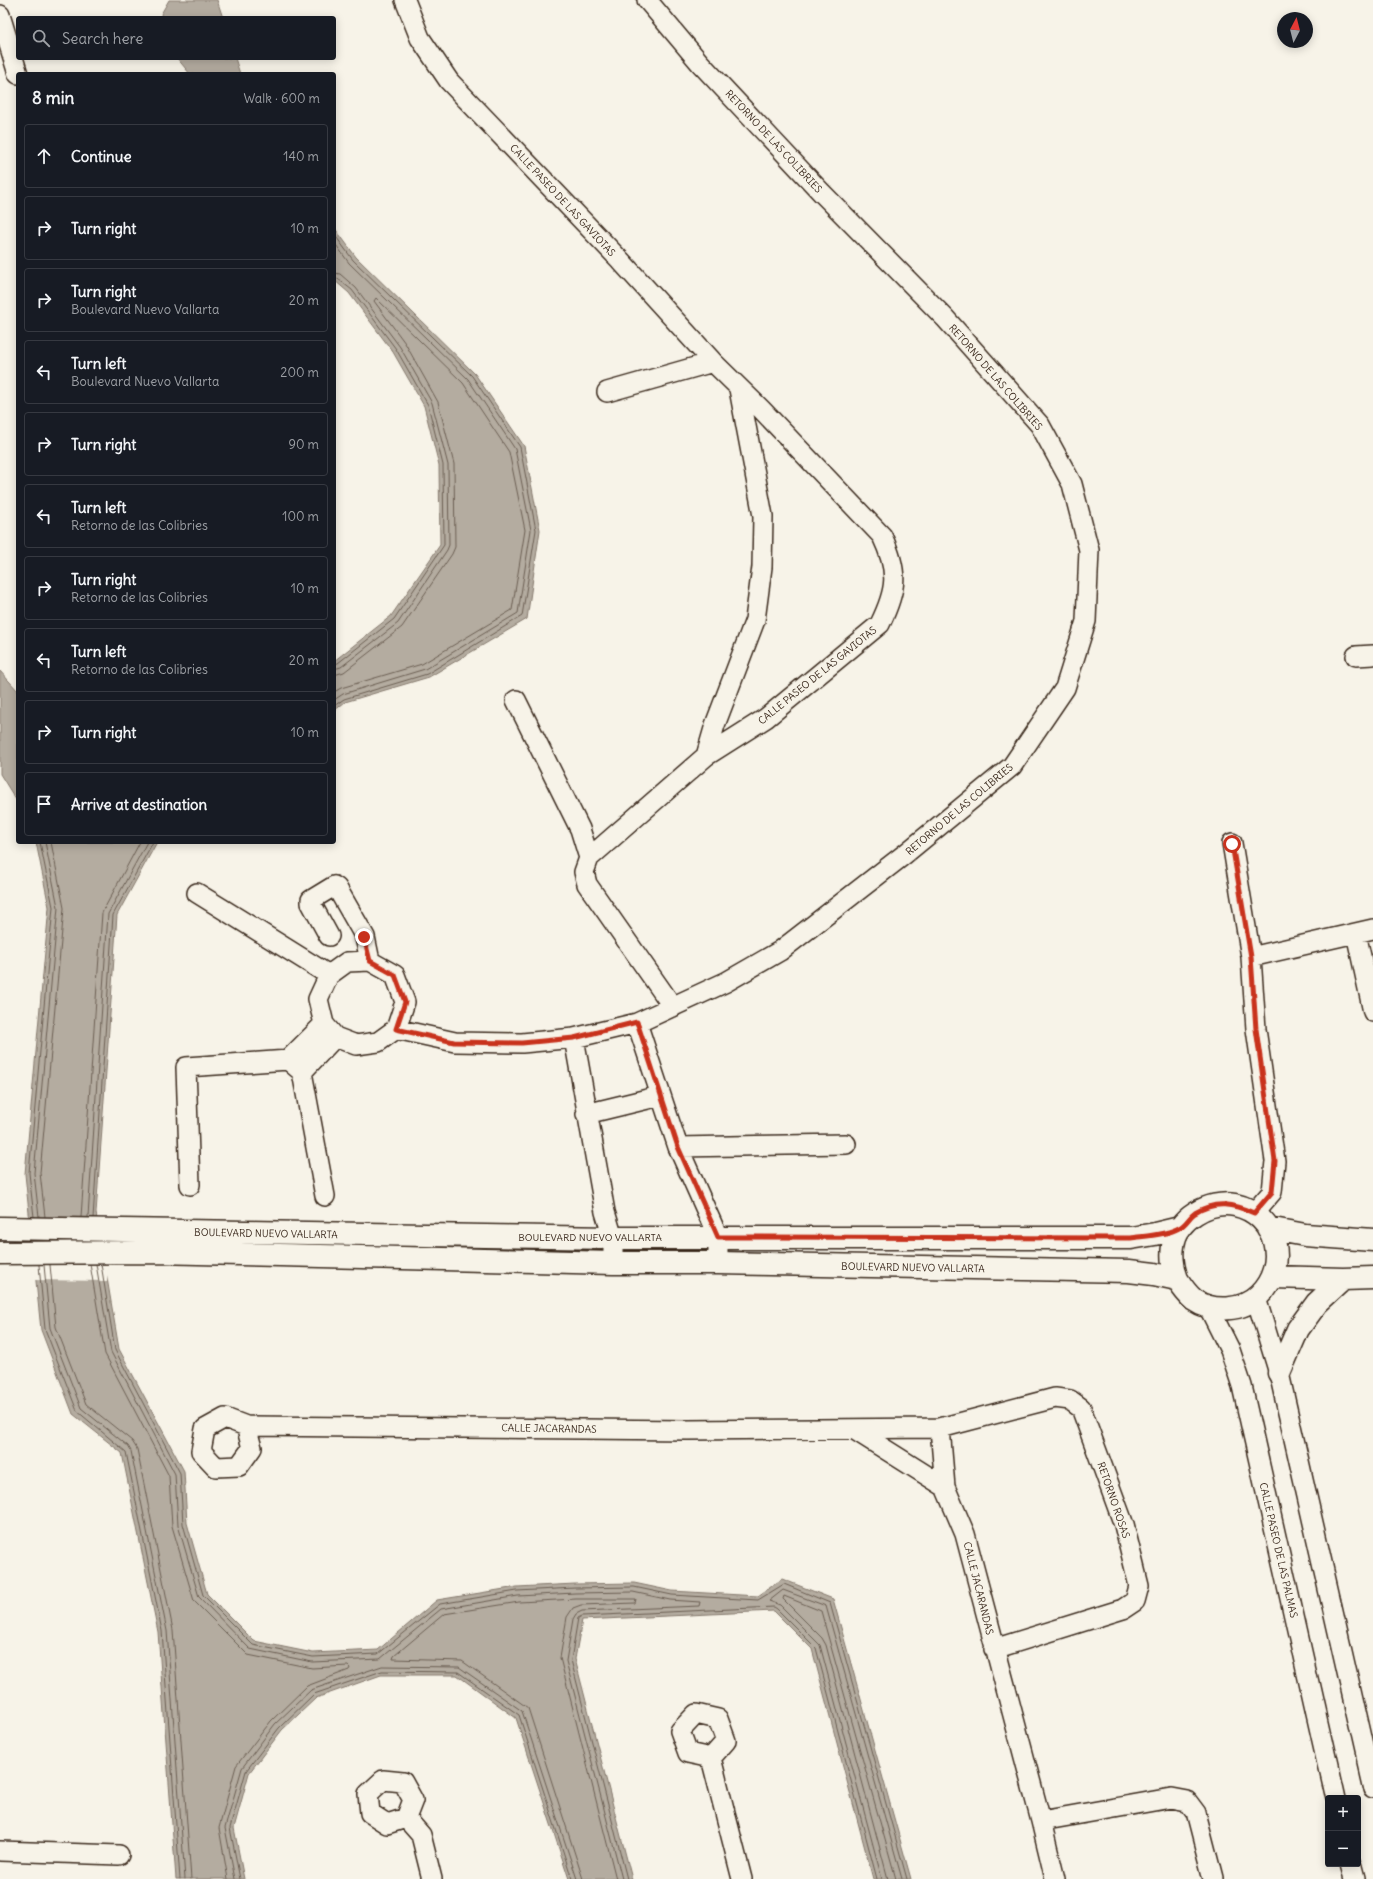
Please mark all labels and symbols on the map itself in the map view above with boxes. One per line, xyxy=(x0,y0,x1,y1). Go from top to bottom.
north arrow xyxy=(1277,12,1313,48)
street label: RETORNO DE LAS COLIBRIES xyxy=(722,87,825,196)
street label: CALLE PASEO DE LAS GAVIOTAS xyxy=(507,141,618,260)
street label: RETORNO DE LAS COLIBRIES xyxy=(946,322,1045,433)
street label: CALLE PASEO DE LAS GAVIOTAS xyxy=(755,623,880,727)
street label: RETORNO DE LAS COLIBRIES xyxy=(903,760,1016,858)
route start xyxy=(1223,835,1241,853)
route end xyxy=(355,928,373,946)
street label: BOULEVARD NUEVO VALLARTA xyxy=(194,1226,338,1241)
street label: BOULEVARD NUEVO VALLARTA xyxy=(518,1231,662,1244)
street label: BOULEVARD NUEVO VALLARTA xyxy=(841,1260,985,1275)
street label: CALLE JACARANDAS xyxy=(501,1421,597,1436)
street label: RETORNO ROSAS xyxy=(1094,1460,1133,1540)
street label: CALLE PASEO DE LAS PALMAS xyxy=(1257,1481,1301,1619)
street label: CALLE JACARANDAS xyxy=(961,1540,996,1636)

